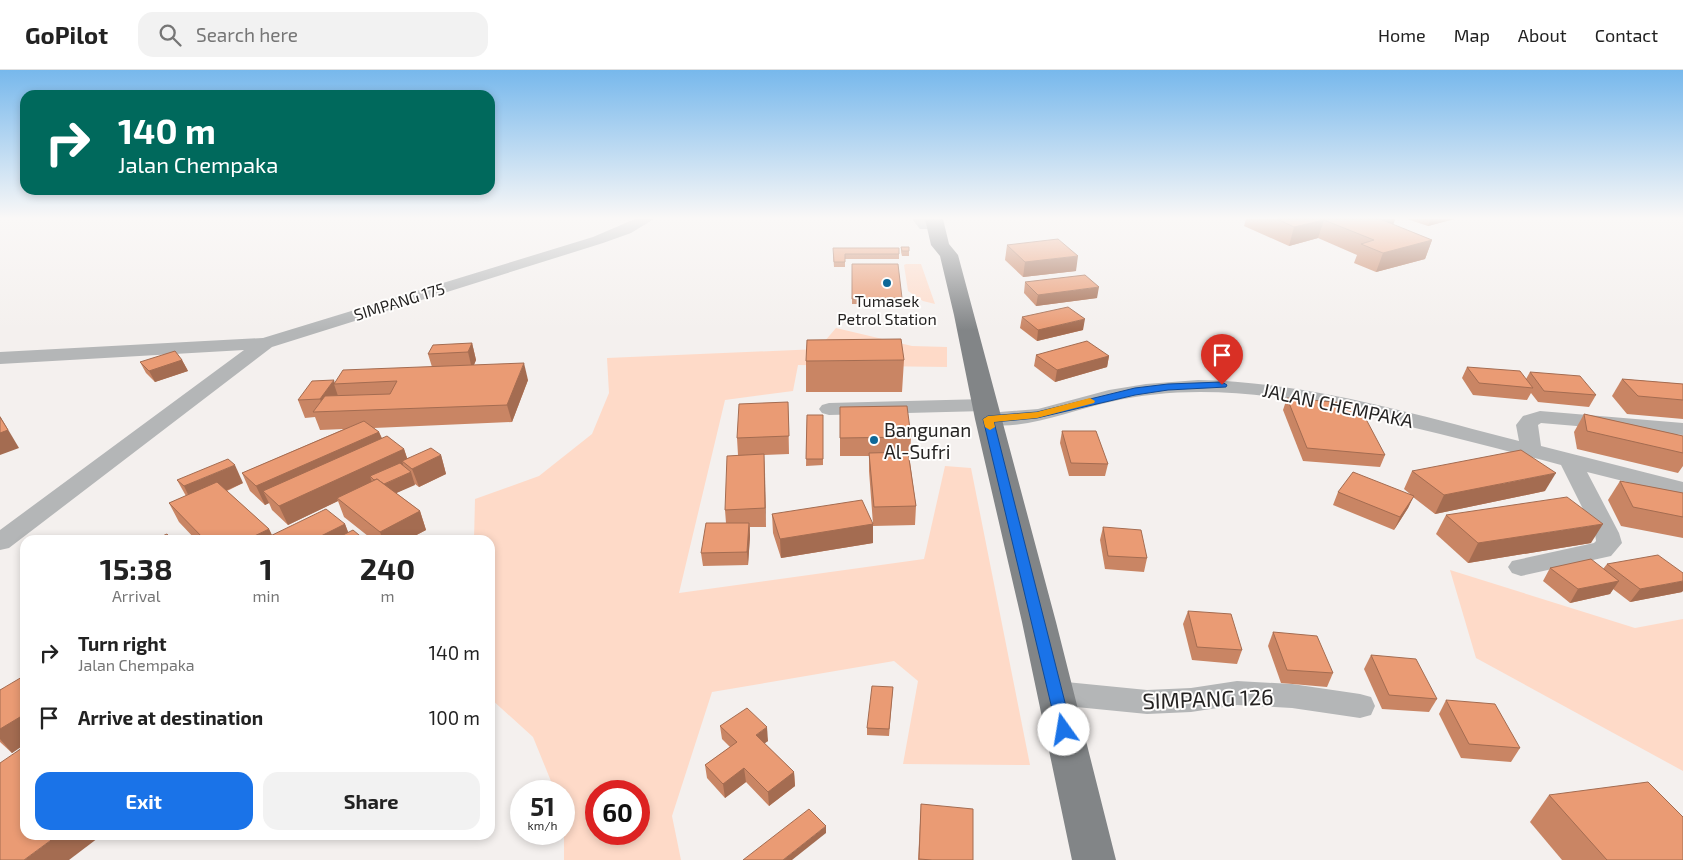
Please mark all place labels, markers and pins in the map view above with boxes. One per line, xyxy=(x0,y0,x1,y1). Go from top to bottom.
marker: Tumasek Petrol Station xyxy=(881,277,893,289)
place label: Tumasek Petrol Station xyxy=(837,291,937,328)
pin xyxy=(1201,334,1243,385)
place label: Bangunan Al-Sufri xyxy=(884,418,971,463)
marker: Bangunan Al-Sufri xyxy=(868,434,880,446)

